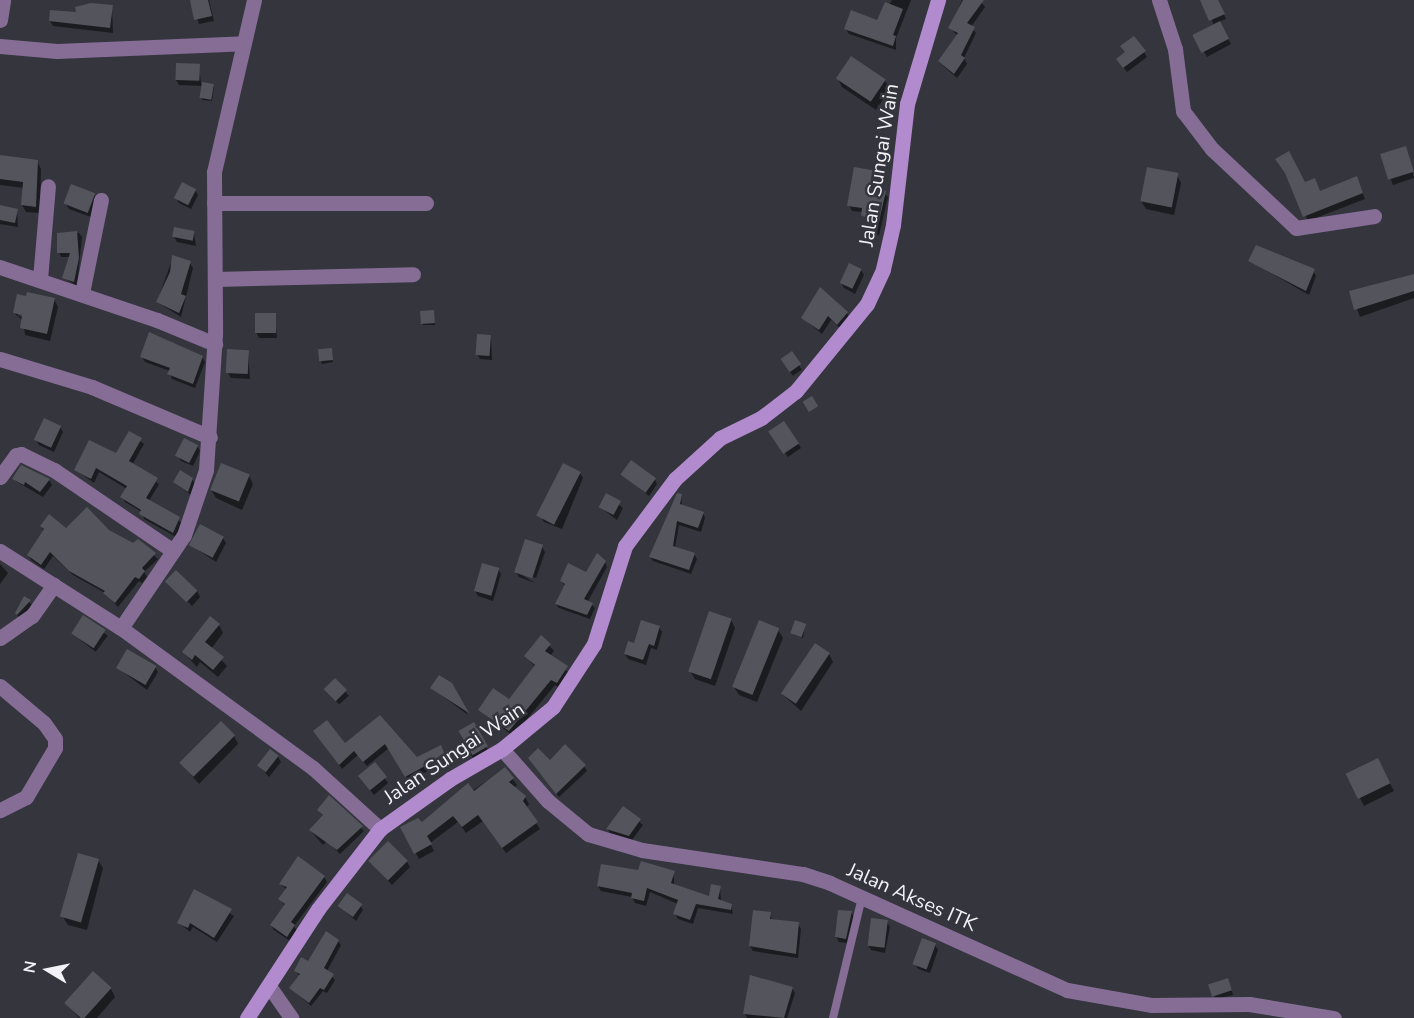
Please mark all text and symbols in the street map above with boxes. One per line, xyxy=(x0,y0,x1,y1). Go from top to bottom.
street label: Jalan Sungai Wain xyxy=(854,82,904,248)
street label: Jalan Sungai Wain xyxy=(379,697,529,809)
street label: Jalan Akses ITK xyxy=(844,858,980,936)
north arrow xyxy=(18,940,78,1000)
text: N xyxy=(18,959,42,975)

